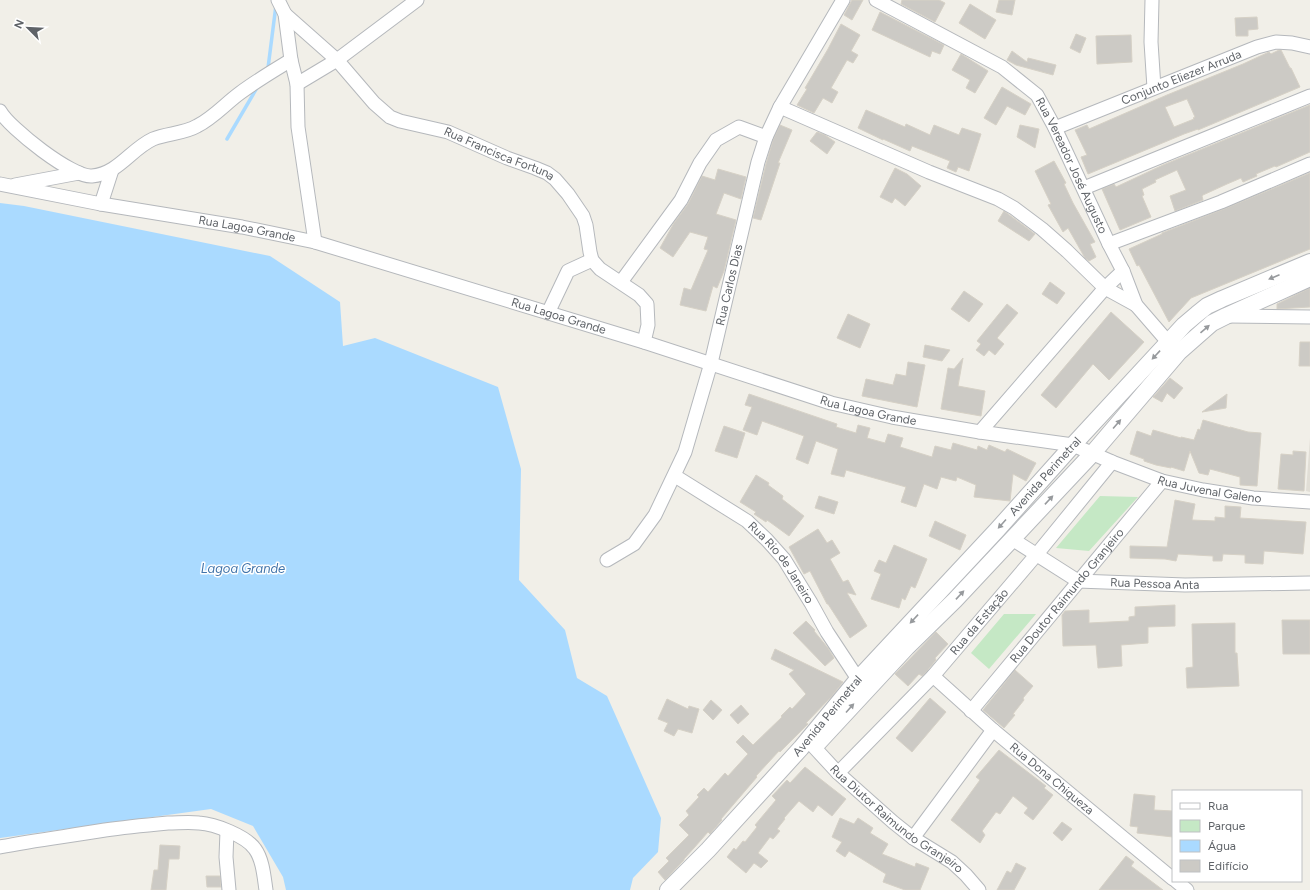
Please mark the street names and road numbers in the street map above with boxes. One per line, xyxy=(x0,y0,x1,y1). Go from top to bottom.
street label: Conjunto Eliezer Arruda xyxy=(1119,47,1243,108)
street label: Rua Vereador José Augusto xyxy=(1033,95,1110,236)
street label: Rua Francisca Fortuna xyxy=(442,124,557,183)
street label: Rua Lagoa Grande xyxy=(197,213,297,245)
street label: Rua Carlos Dias xyxy=(713,242,746,327)
street label: Rua Lagoa Grande xyxy=(510,295,608,337)
street label: Rua Lagoa Grande xyxy=(818,393,918,428)
street label: Avenida Perimetral xyxy=(1006,434,1084,518)
street label: Rua Juvenal Galeno xyxy=(1155,473,1262,506)
street label: Rua Rio de Janeiro xyxy=(745,519,817,606)
street label: Rua Doutor Raimundo Granjeiro xyxy=(1007,526,1127,666)
street label: Rua Pessoa Anta xyxy=(1110,575,1200,592)
street label: Rua da Estação xyxy=(947,586,1011,658)
street label: Avenida Perimetral xyxy=(790,673,865,759)
street label: Rua Dona Chiqueza xyxy=(1007,740,1097,817)
street label: Rua Diutor Raimundo Granjeiro xyxy=(827,762,966,876)

